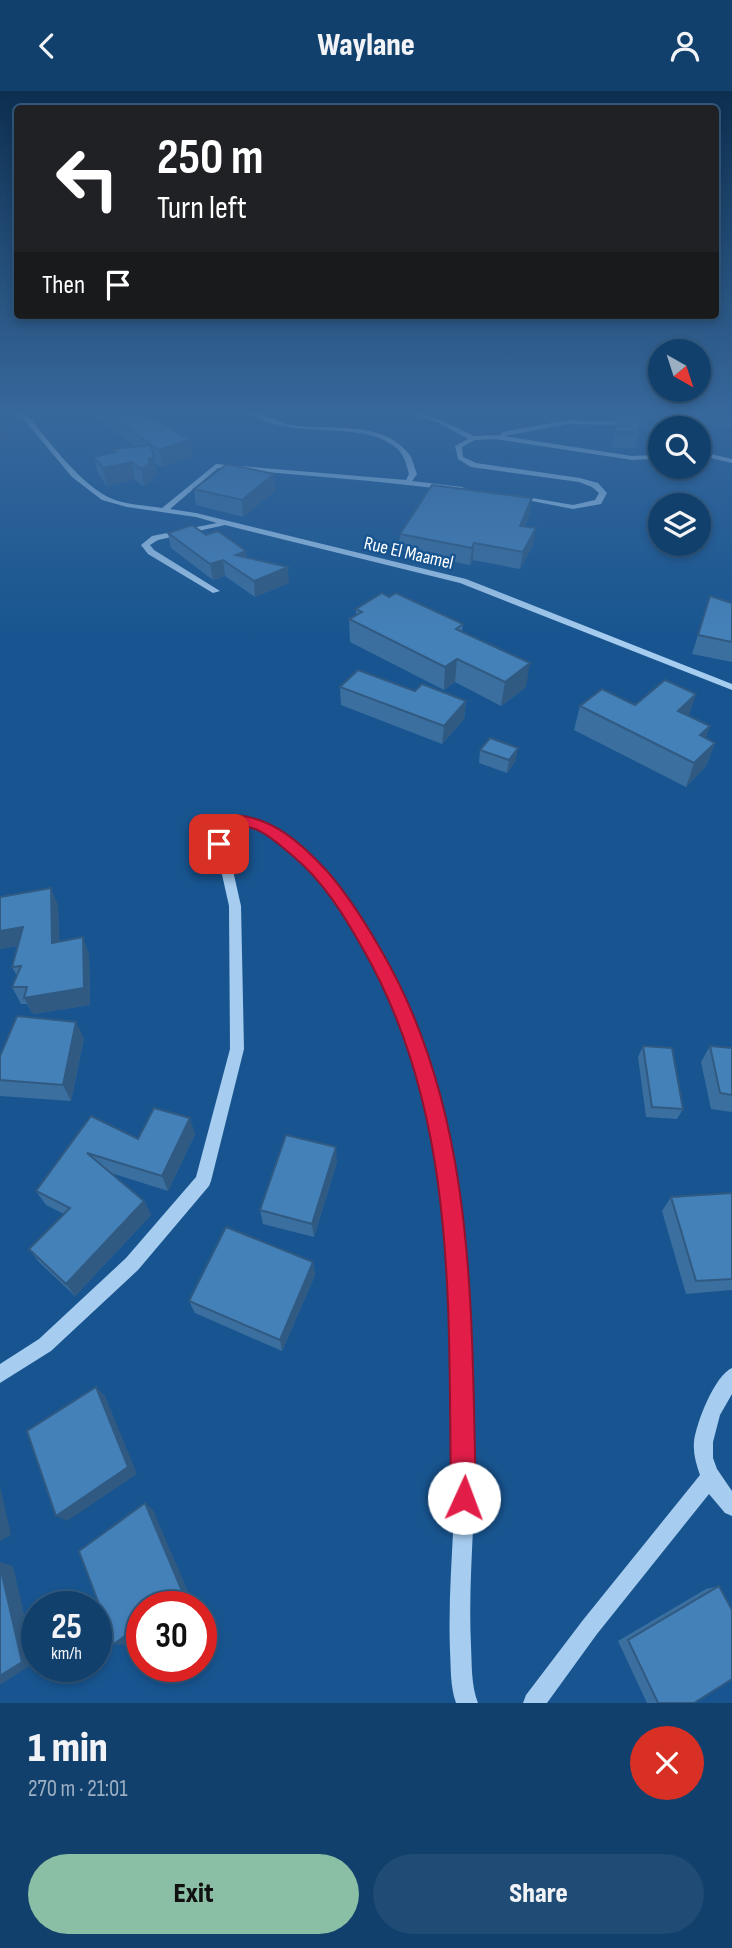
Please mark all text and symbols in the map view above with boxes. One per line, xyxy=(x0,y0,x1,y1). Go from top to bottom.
text: Waylane xyxy=(317,26,415,65)
icon: back xyxy=(28,27,66,65)
icon: person xyxy=(666,27,704,65)
text: 250 m xyxy=(157,129,263,188)
icon: left xyxy=(42,133,133,224)
text: Turn left xyxy=(157,189,247,228)
icon: arrive xyxy=(99,266,137,304)
text: Then xyxy=(42,270,85,301)
north arrow xyxy=(648,339,710,403)
map controls xyxy=(648,339,711,556)
button: search xyxy=(648,416,711,479)
button: layers xyxy=(648,493,711,556)
street label: Rue El Maamel xyxy=(362,532,456,575)
pin xyxy=(189,814,249,874)
icon: arrive xyxy=(200,825,238,863)
position arrow xyxy=(427,1461,501,1535)
speed limit sign: 30 xyxy=(126,1591,217,1682)
text: 25 xyxy=(51,1606,82,1649)
text: km/h xyxy=(51,1643,82,1664)
text: 1 min xyxy=(28,1723,108,1774)
button: close xyxy=(630,1726,704,1800)
text: 270 m · 21:01 xyxy=(28,1775,127,1803)
button: Exit xyxy=(28,1854,359,1934)
button: Share xyxy=(373,1854,704,1934)

